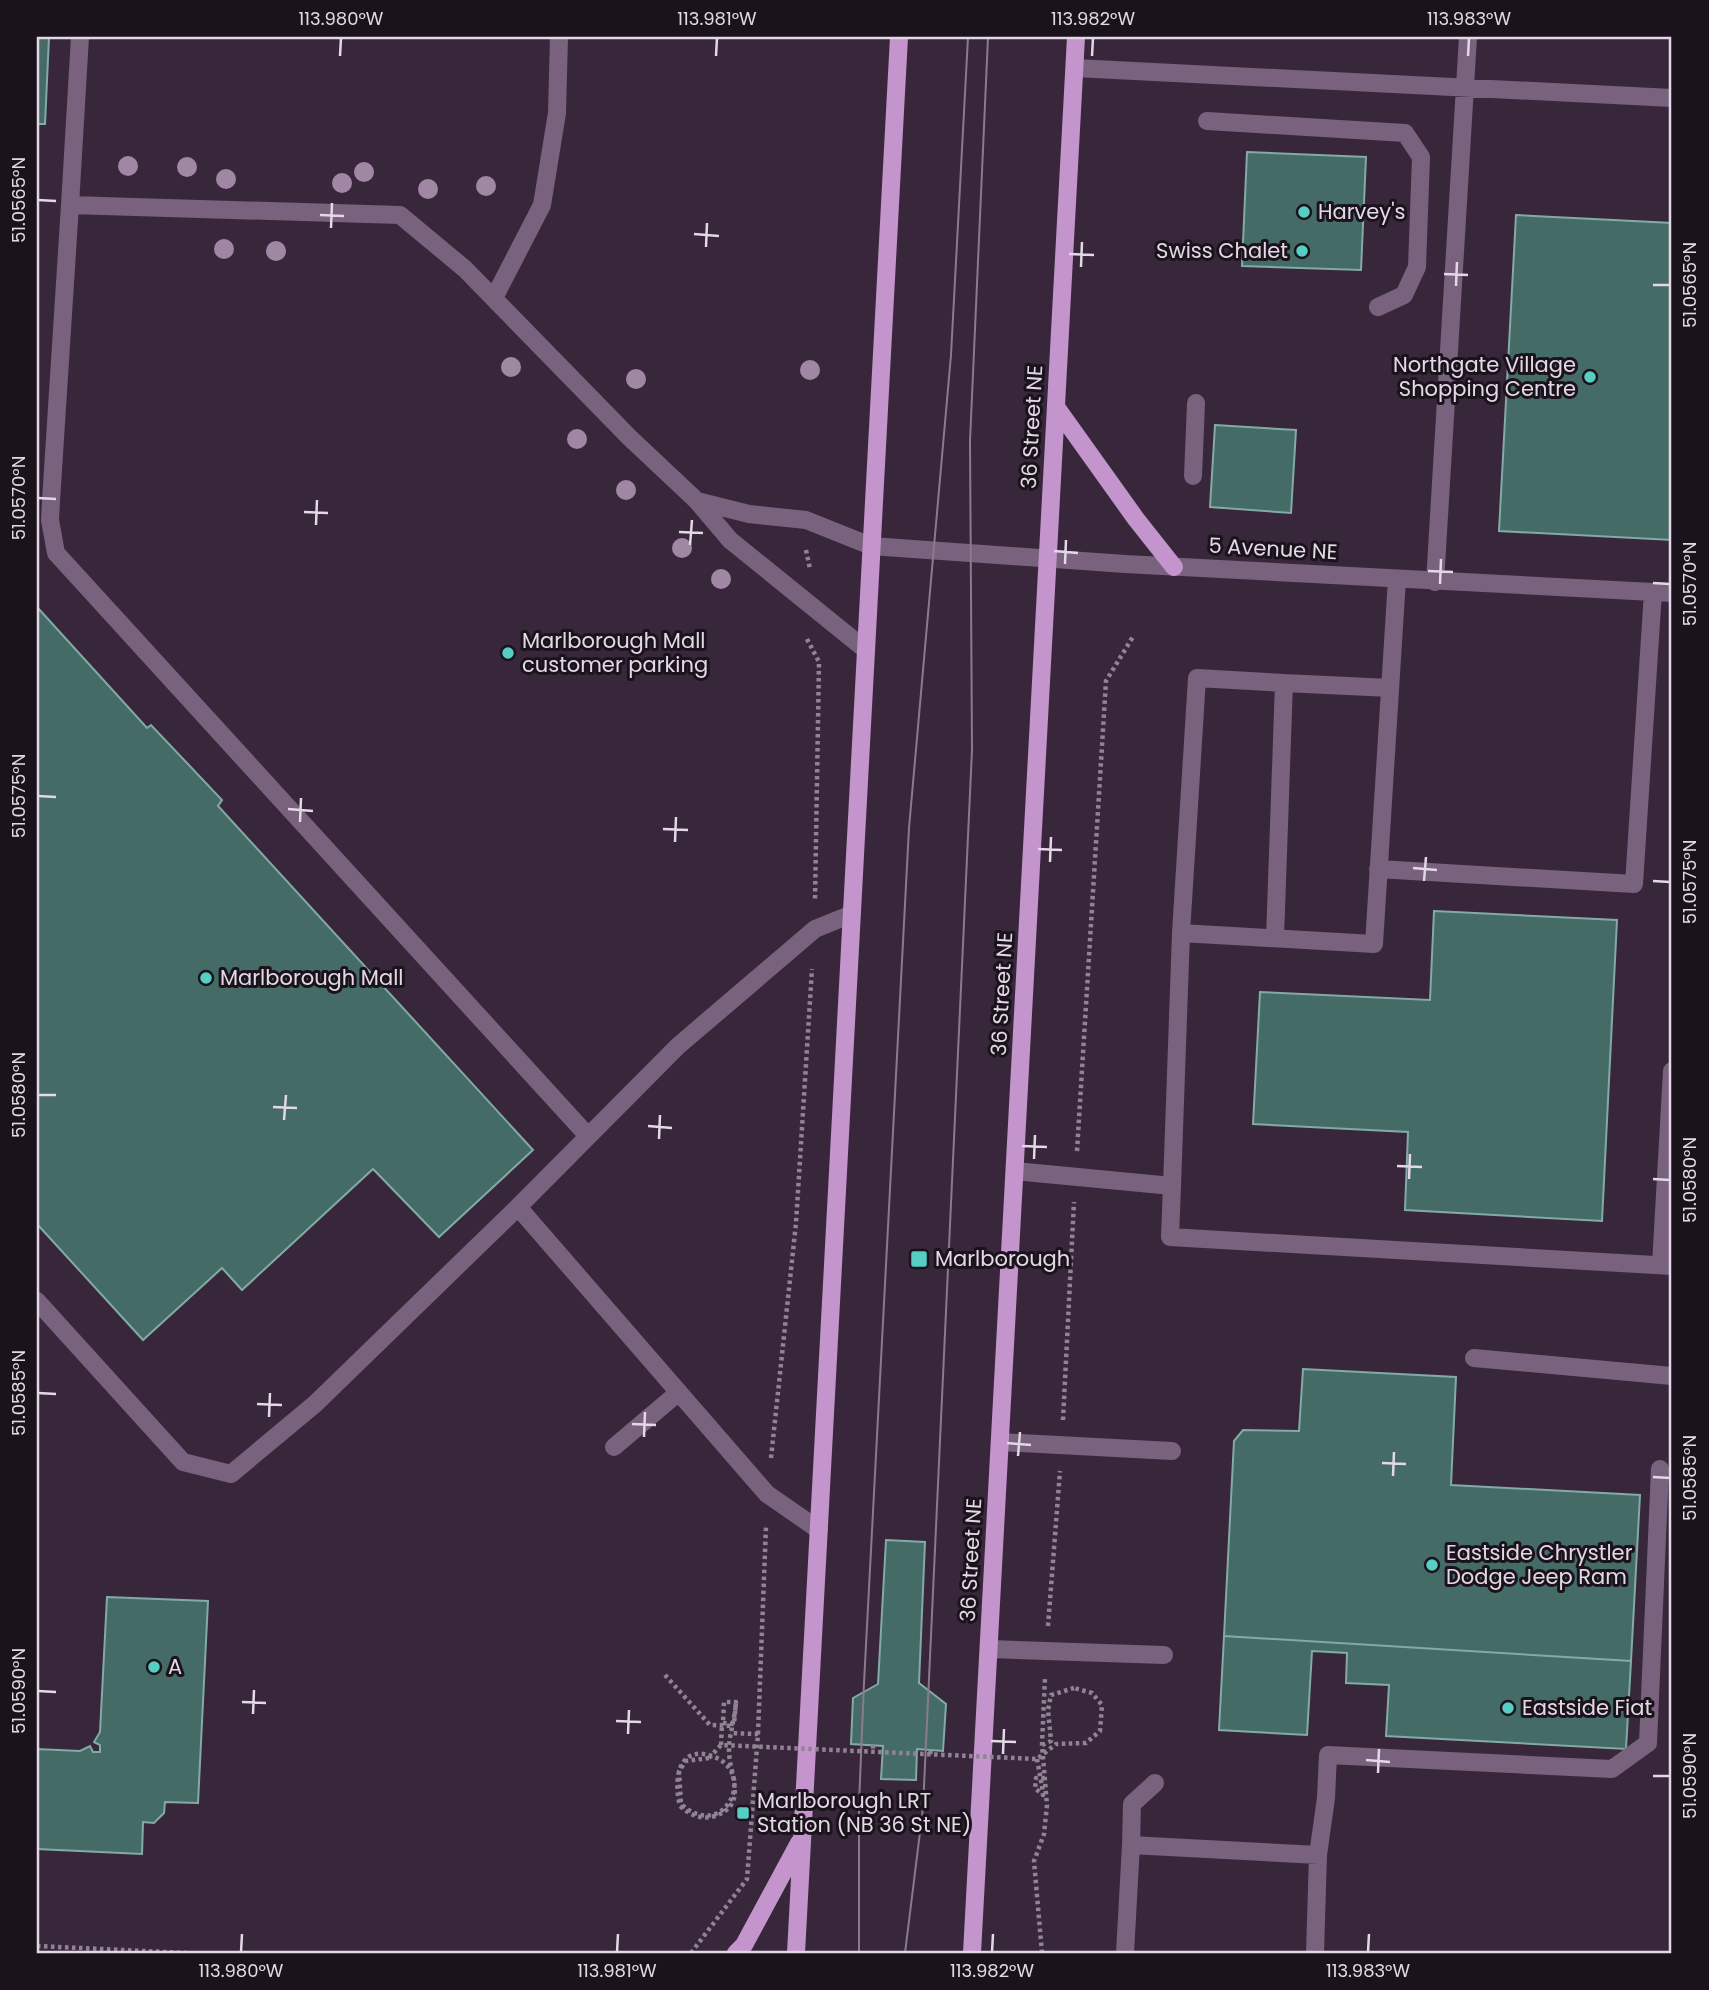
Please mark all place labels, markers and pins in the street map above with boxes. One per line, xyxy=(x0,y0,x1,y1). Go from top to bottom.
place label: Harvey's xyxy=(1318,197,1406,226)
marker: Harvey's xyxy=(1296,204,1312,220)
place label: Swiss Chalet xyxy=(1156,236,1288,265)
marker: Swiss Chalet xyxy=(1294,243,1310,259)
place label: Northgate Village Shopping Centre xyxy=(1393,350,1576,403)
marker: Northgate Village Shopping Centre xyxy=(1582,369,1598,385)
place label: Marlborough Mall customer parking xyxy=(522,626,708,679)
marker: Marlborough Mall customer parking xyxy=(500,645,516,661)
place label: Marlborough Mall xyxy=(220,963,403,992)
marker: Marlborough Mall xyxy=(198,970,214,986)
place label: Marlborough xyxy=(935,1244,1070,1273)
marker: Marlborough xyxy=(909,1249,929,1269)
place label: Eastside Chrystler Dodge Jeep Ram xyxy=(1446,1538,1633,1591)
marker: Eastside Chrystler Dodge Jeep Ram xyxy=(1424,1557,1440,1573)
place label: A xyxy=(168,1652,182,1681)
marker: A xyxy=(146,1659,162,1675)
place label: Eastside Fiat xyxy=(1522,1693,1652,1722)
marker: Eastside Fiat xyxy=(1500,1700,1516,1716)
place label: Marlborough LRT Station (NB 36 St NE) xyxy=(757,1786,971,1839)
marker: Marlborough LRT Station (NB 36 St NE) xyxy=(735,1805,751,1821)

